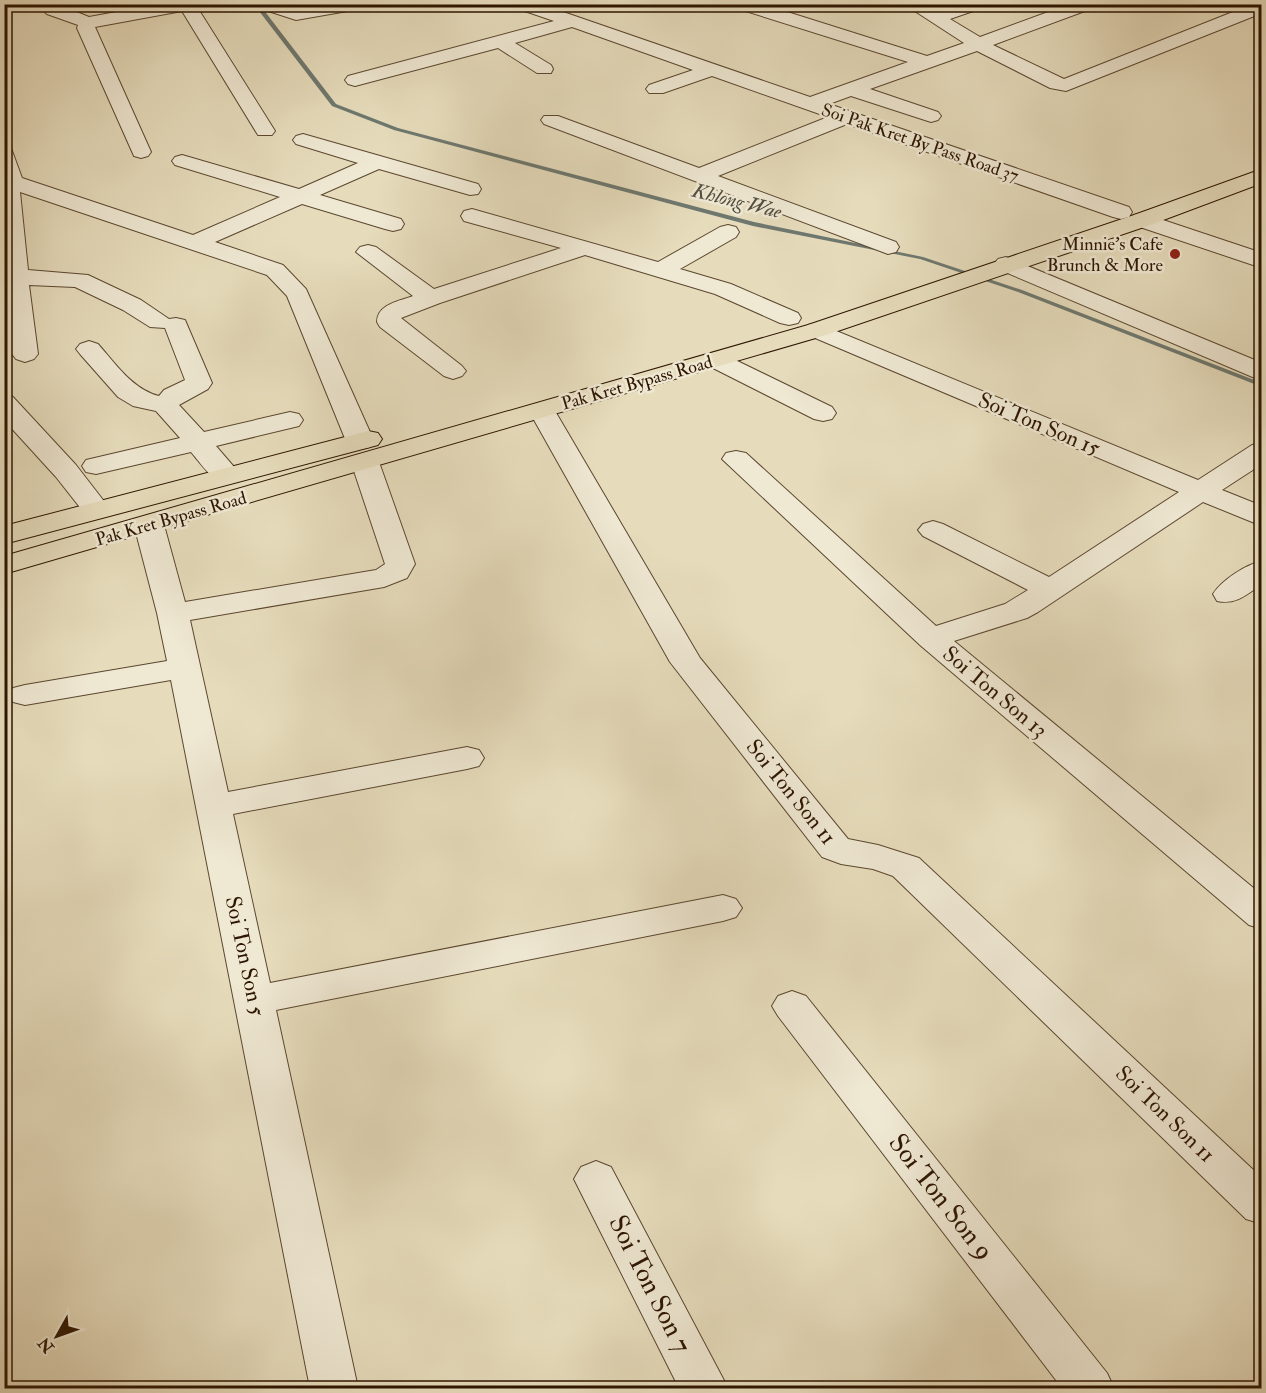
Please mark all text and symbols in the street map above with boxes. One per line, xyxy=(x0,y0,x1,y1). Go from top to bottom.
street label: Soi Pak Kret By Pass Road 37 xyxy=(818,98,1022,188)
water label: Khlong Wae xyxy=(689,178,784,224)
place label: Minnie's Cafe Brunch & More xyxy=(1047,233,1163,277)
marker: Minnie's Cafe Brunch & More xyxy=(1168,247,1182,261)
street label: Pak Kret Bypass Road xyxy=(559,350,715,416)
street label: Soi Ton Son 15 xyxy=(974,386,1104,462)
street label: Pak Kret Bypass Road xyxy=(93,486,249,552)
street label: Soi Ton Son 13 xyxy=(937,640,1053,744)
street label: Soi Ton Son 11 xyxy=(740,734,842,850)
street label: Soi Ton Son 5 xyxy=(219,894,271,1019)
street label: Soi Ton Son 11 xyxy=(1109,1060,1221,1168)
street label: Soi Ton Son 9 xyxy=(881,1127,1001,1267)
street label: Soi Ton Son 7 xyxy=(601,1210,699,1358)
north arrow xyxy=(27,1306,87,1366)
text: N xyxy=(34,1333,59,1358)

